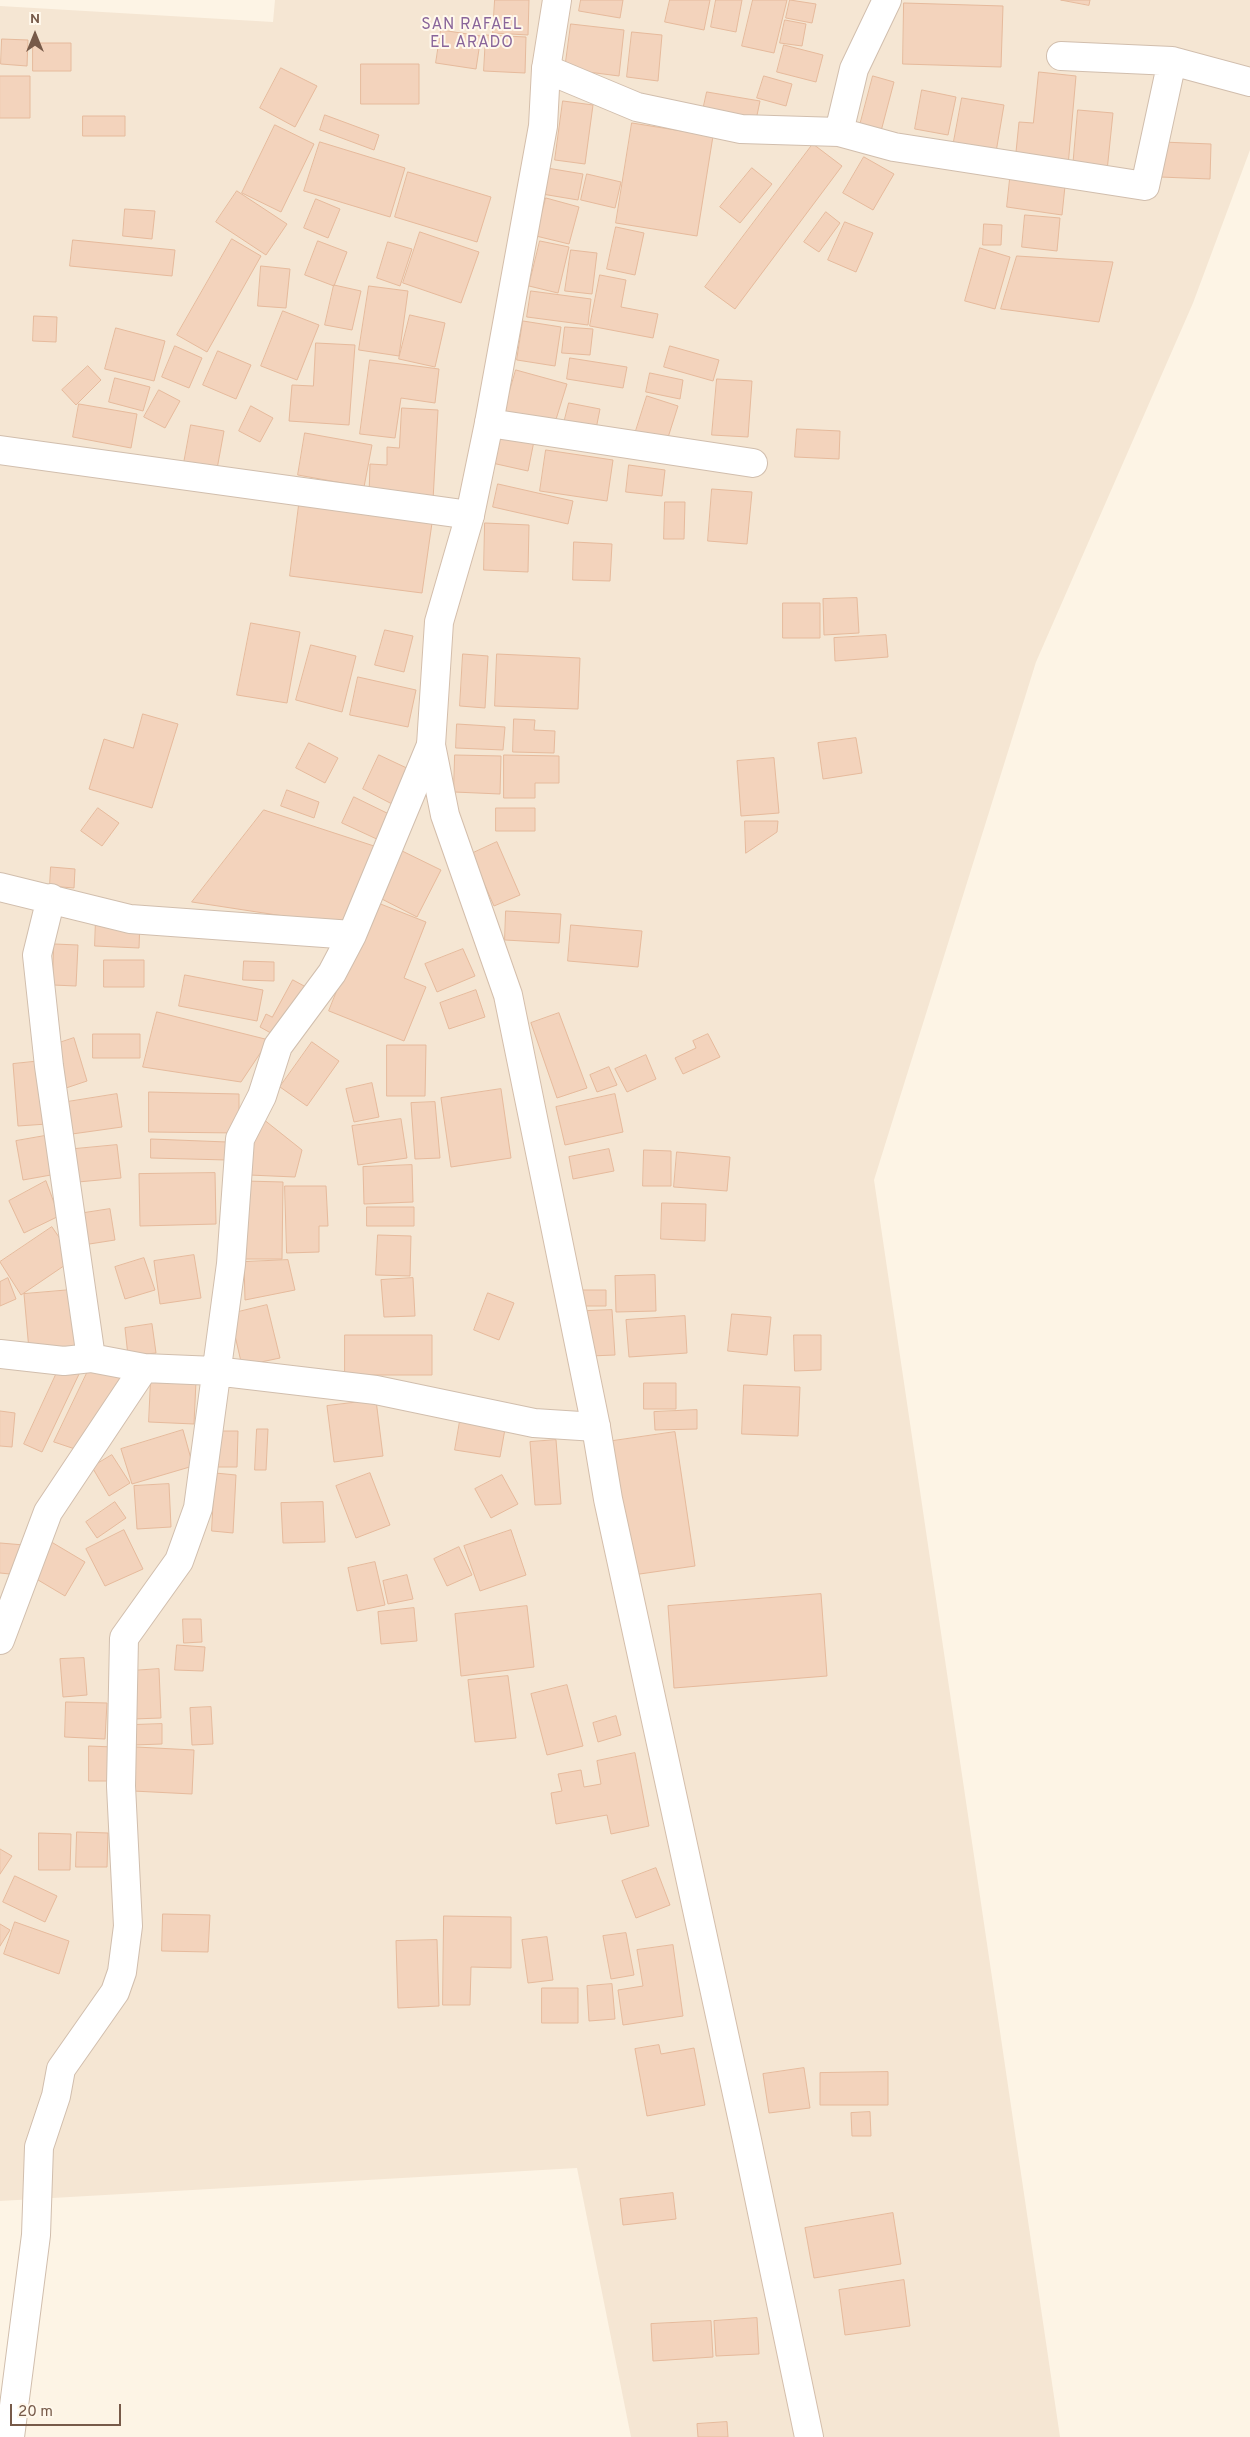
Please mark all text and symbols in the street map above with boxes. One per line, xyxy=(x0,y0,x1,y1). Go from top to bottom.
north arrow xyxy=(10,10,60,60)
text: N xyxy=(30,11,40,28)
district label: SAN RAFAEL EL ARADO xyxy=(420,16,524,54)
scale bar xyxy=(12,2394,124,2426)
text: 20 m xyxy=(18,2403,53,2422)

